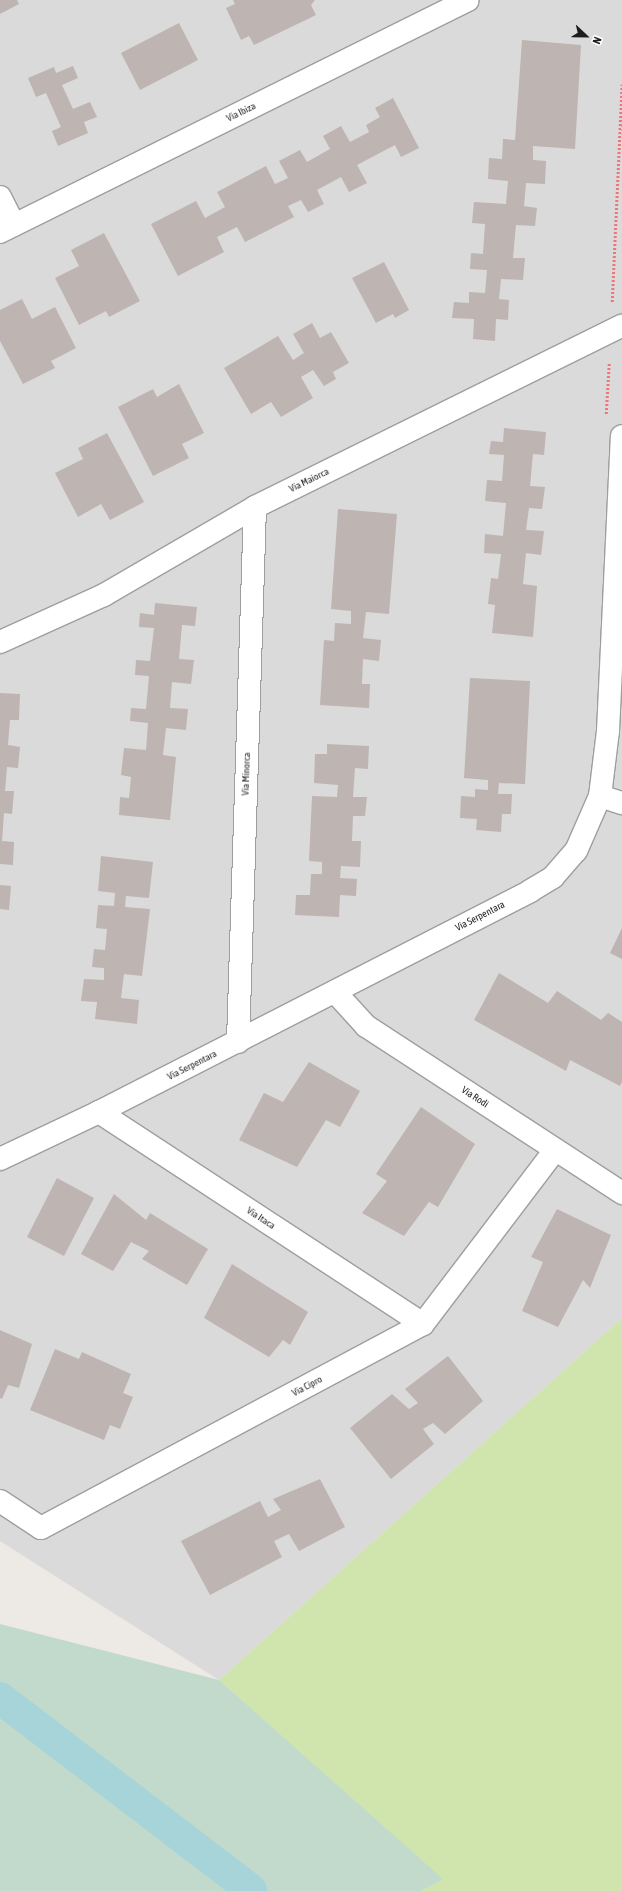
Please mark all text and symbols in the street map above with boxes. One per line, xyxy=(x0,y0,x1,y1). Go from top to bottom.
north arrow xyxy=(566,16,606,56)
text: N xyxy=(590,35,604,46)
street label: Via Ibiza xyxy=(224,100,258,124)
street label: Via Maiorca xyxy=(287,465,331,495)
street label: Via Minorca xyxy=(239,752,253,796)
street label: Via Serpentara xyxy=(453,898,507,934)
street label: Via Serpentara xyxy=(165,1047,219,1083)
street label: Via Rodi xyxy=(459,1084,491,1110)
street label: Via Itaca xyxy=(244,1204,278,1232)
street label: Via Cipro xyxy=(290,1373,324,1399)

